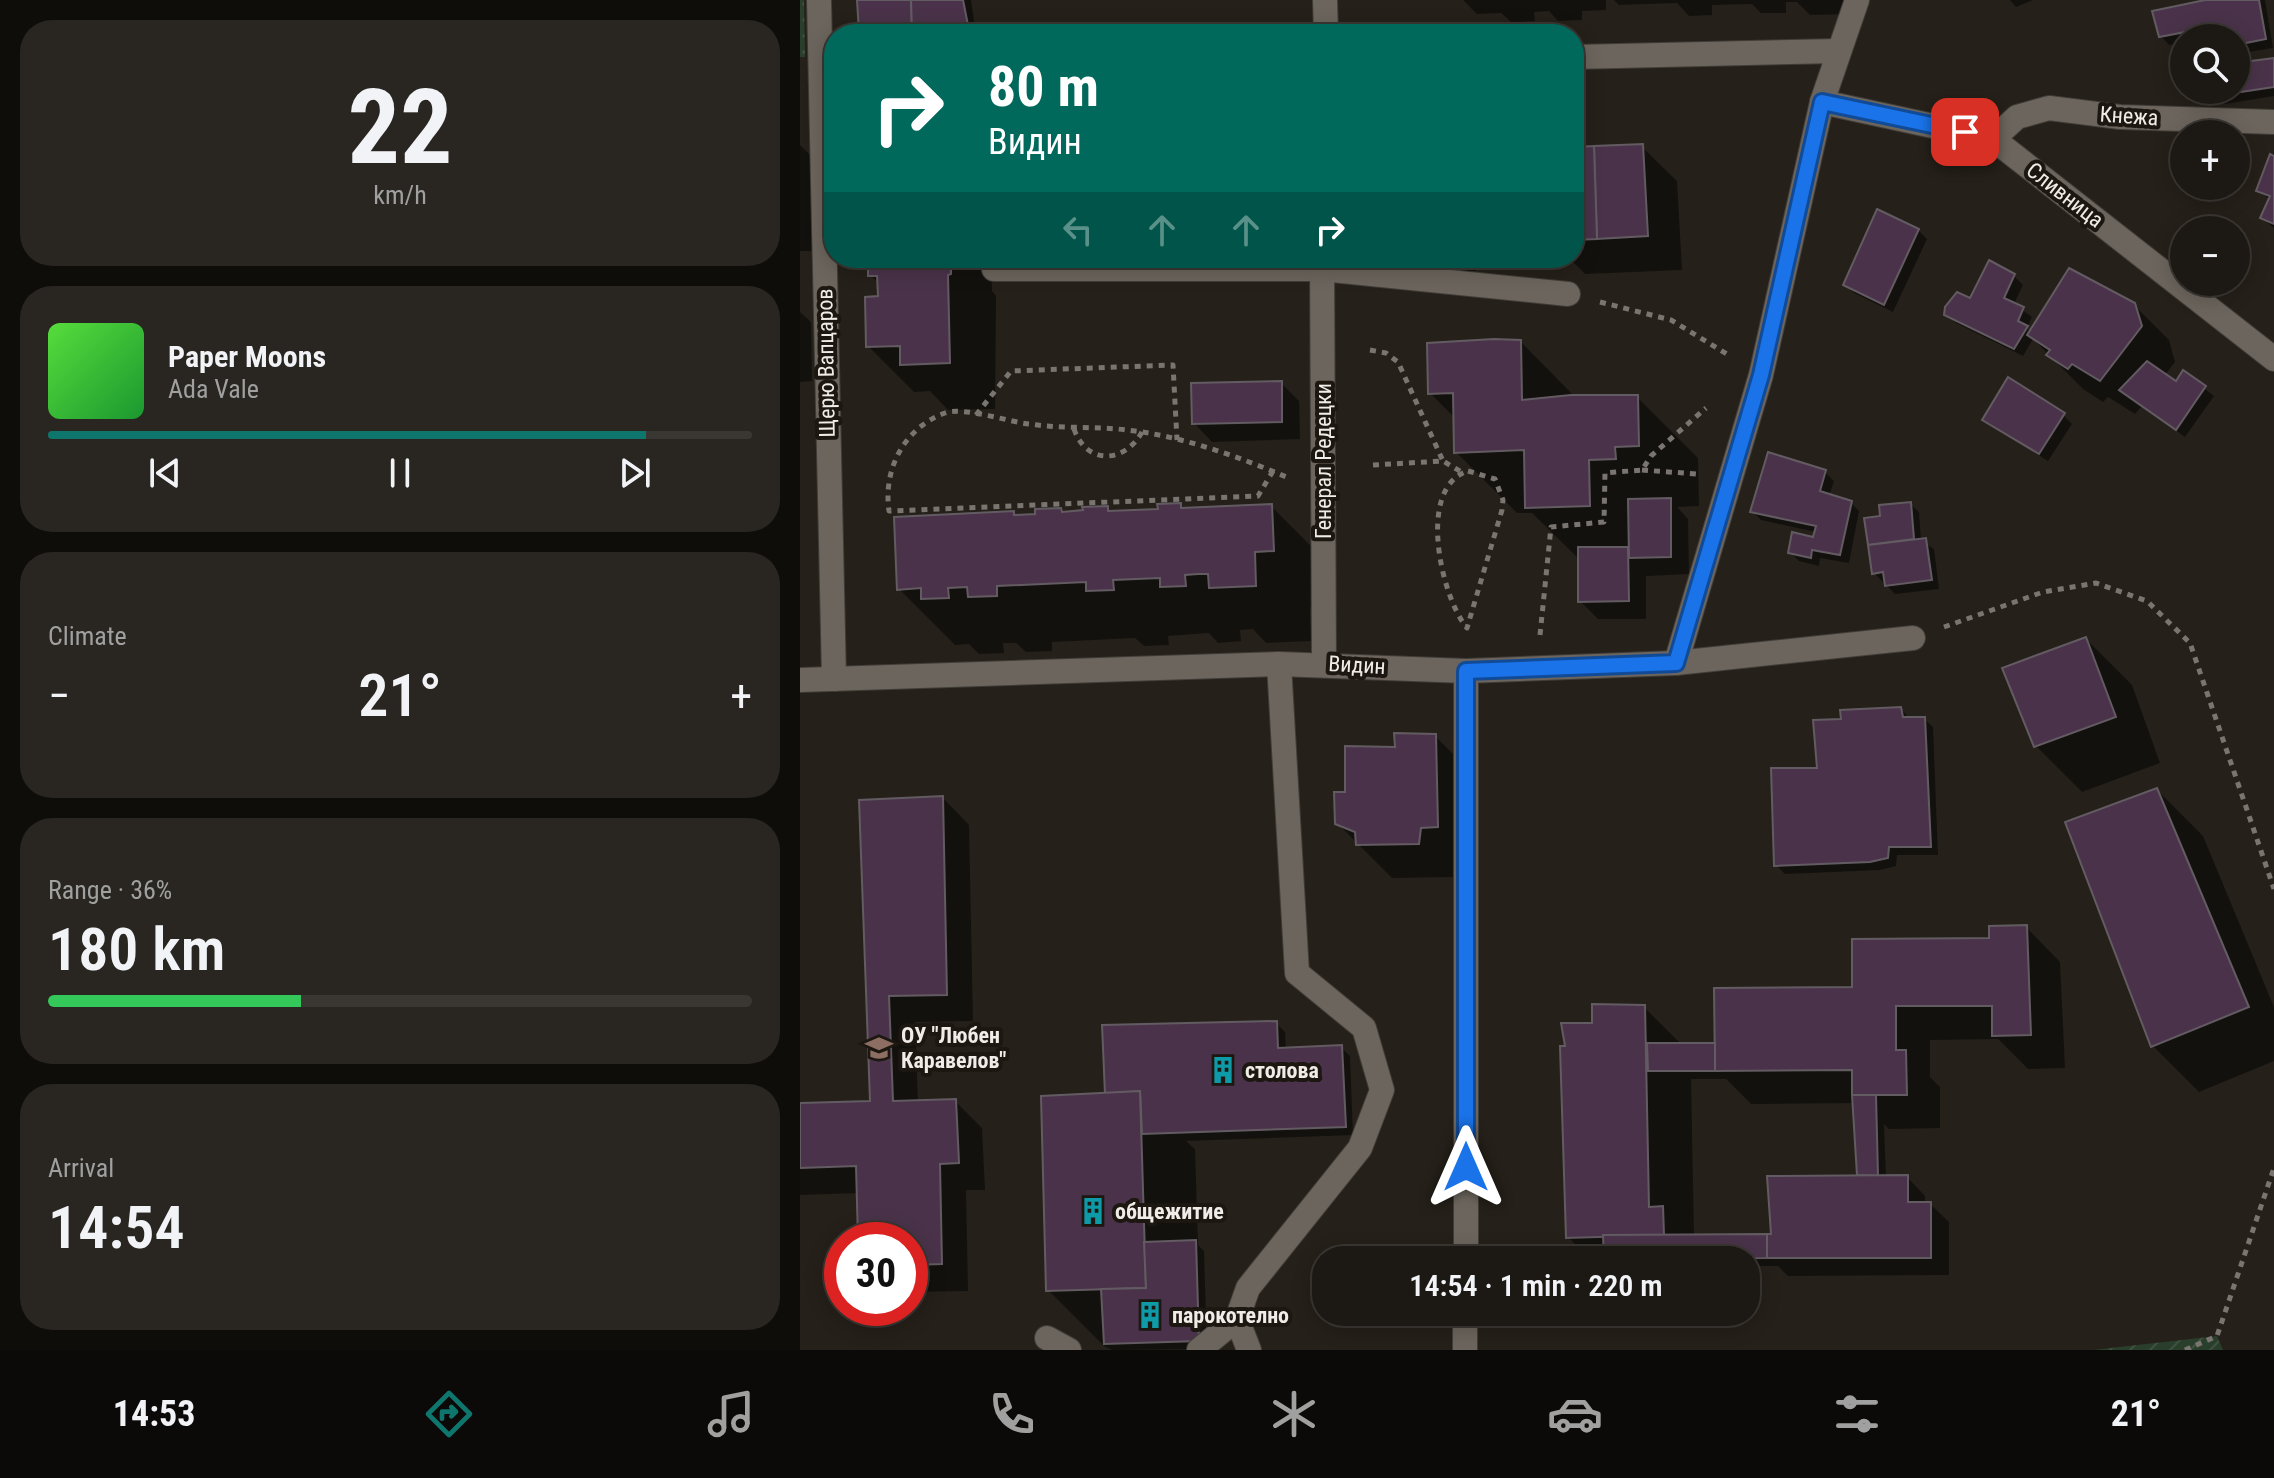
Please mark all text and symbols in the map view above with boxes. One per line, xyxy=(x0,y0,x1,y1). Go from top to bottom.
map controls xyxy=(2170,24,2250,296)
button: search xyxy=(2170,24,2250,104)
text: 80 m xyxy=(988,54,1099,120)
icon: right xyxy=(856,56,960,160)
text: 22 xyxy=(347,67,453,188)
pin xyxy=(1931,98,1999,166)
street label: Кнежа xyxy=(2099,101,2159,131)
icon: arrive xyxy=(1943,110,1987,154)
button: + xyxy=(2170,120,2250,200)
text: Видин xyxy=(988,121,1082,163)
street label: Сливница xyxy=(2022,157,2108,233)
text: km/h xyxy=(373,180,427,210)
icon: left xyxy=(1056,208,1100,252)
icon: ahead xyxy=(1140,208,1184,252)
icon: ahead xyxy=(1224,208,1268,252)
icon: right xyxy=(1308,208,1352,252)
button: − xyxy=(2170,216,2250,296)
street label: Щерю Вапцаров xyxy=(812,288,840,438)
text: Paper Moons xyxy=(168,339,326,374)
text: Ada Vale xyxy=(168,374,259,404)
street label: Генерал Редецки xyxy=(1311,383,1336,539)
icon: previous xyxy=(143,451,187,495)
icon: pause xyxy=(378,451,422,495)
icon: next xyxy=(613,451,657,495)
text: Climate xyxy=(48,621,127,651)
street label: Видин xyxy=(1328,651,1386,679)
text: 21° xyxy=(358,660,442,731)
text: − xyxy=(48,670,70,722)
text: + xyxy=(730,670,752,722)
text: Range · 36% xyxy=(48,875,172,905)
text: 180 km xyxy=(48,914,225,985)
place label: ОУ "Любен Каравелов" xyxy=(901,1023,1006,1073)
school or university icon: ОУ "Любен Каравелов" xyxy=(864,1033,894,1063)
building icon: столова xyxy=(1208,1055,1238,1085)
place label: столова xyxy=(1245,1058,1319,1083)
position arrow xyxy=(1424,1125,1508,1209)
text: Arrival xyxy=(48,1153,114,1183)
text: 14:54 xyxy=(48,1192,185,1263)
building icon: общежитие xyxy=(1078,1196,1108,1226)
place label: общежитие xyxy=(1115,1199,1224,1224)
speed limit sign: 30 xyxy=(824,1222,928,1326)
text: 14:54 · 1 min · 220 m xyxy=(1409,1268,1663,1303)
building icon: парокотелно xyxy=(1135,1300,1165,1330)
place label: парокотелно xyxy=(1172,1303,1289,1328)
icon: directions xyxy=(421,1386,477,1442)
icon: music xyxy=(703,1386,759,1442)
icon: phone xyxy=(984,1386,1040,1442)
icon: climate xyxy=(1266,1386,1322,1442)
icon: car xyxy=(1547,1386,1603,1442)
icon: filters xyxy=(1829,1386,1885,1442)
text: 14:53 xyxy=(113,1393,195,1435)
text: 21° xyxy=(2111,1393,2161,1435)

